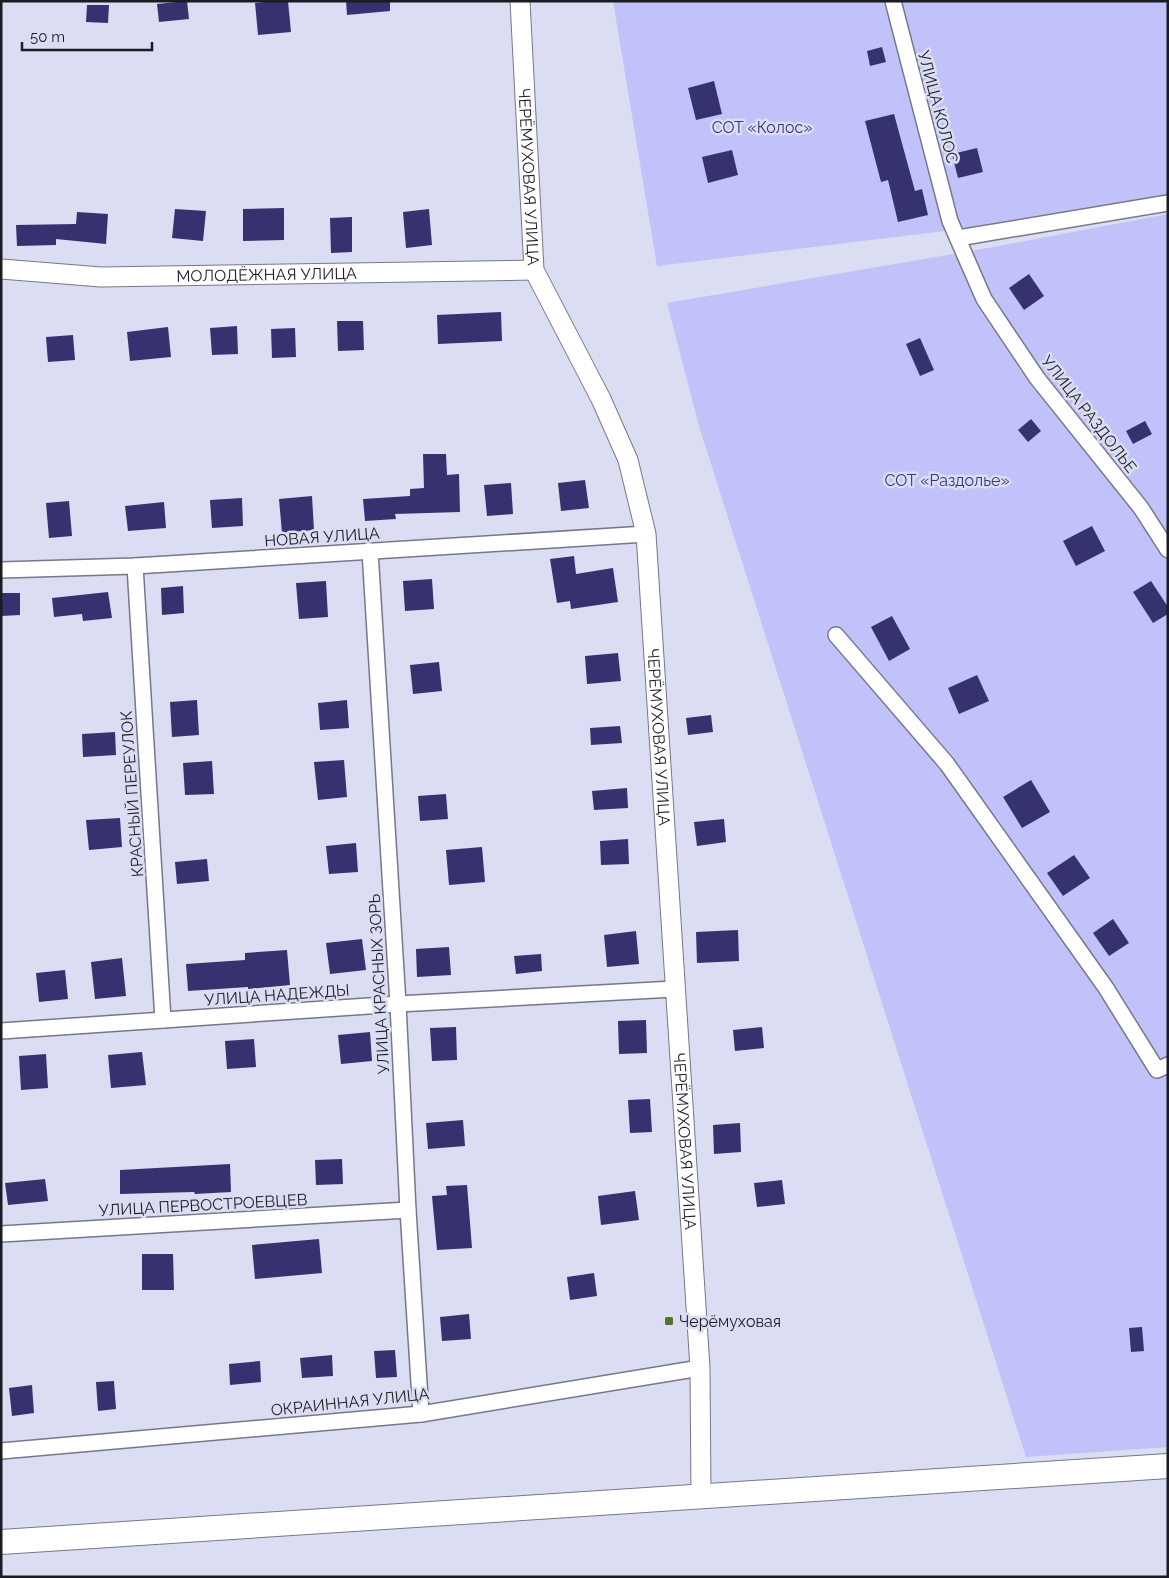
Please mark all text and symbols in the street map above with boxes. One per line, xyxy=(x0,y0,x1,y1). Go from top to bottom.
scale bar xyxy=(22,20,152,52)
text: 50 m xyxy=(30,28,65,46)
street label: УЛИЦА КОЛОС xyxy=(914,49,962,165)
street label: ЧЕРЁМУХОВАЯ УЛИЦА xyxy=(515,88,543,266)
park label: СОТ «Колос» xyxy=(712,118,812,137)
street label: МОЛОДЁЖНАЯ УЛИЦА xyxy=(176,263,357,285)
street label: УЛИЦА РАЗДОЛЬЕ xyxy=(1037,352,1141,477)
park label: СОТ «Раздолье» xyxy=(884,471,1010,490)
street label: НОВАЯ УЛИЦА xyxy=(264,523,380,551)
street label: ЧЕРЁМУХОВАЯ УЛИЦА xyxy=(644,648,674,826)
street label: КРАСНЫЙ ПЕРЕУЛОК xyxy=(117,710,147,878)
street label: УЛИЦА КРАСНЫХ ЗОРЬ xyxy=(365,893,393,1075)
street label: УЛИЦА НАДЕЖДЫ xyxy=(204,980,350,1010)
street label: ЧЕРЁМУХОВАЯ УЛИЦА xyxy=(670,1052,701,1231)
street label: УЛИЦА ПЕРВОСТРОЕВЦЕВ xyxy=(98,1190,308,1220)
place label: Черёмуховая xyxy=(679,1312,781,1331)
marker: Черёмуховая xyxy=(663,1315,675,1327)
street label: ОКРАИННАЯ УЛИЦА xyxy=(270,1384,430,1420)

